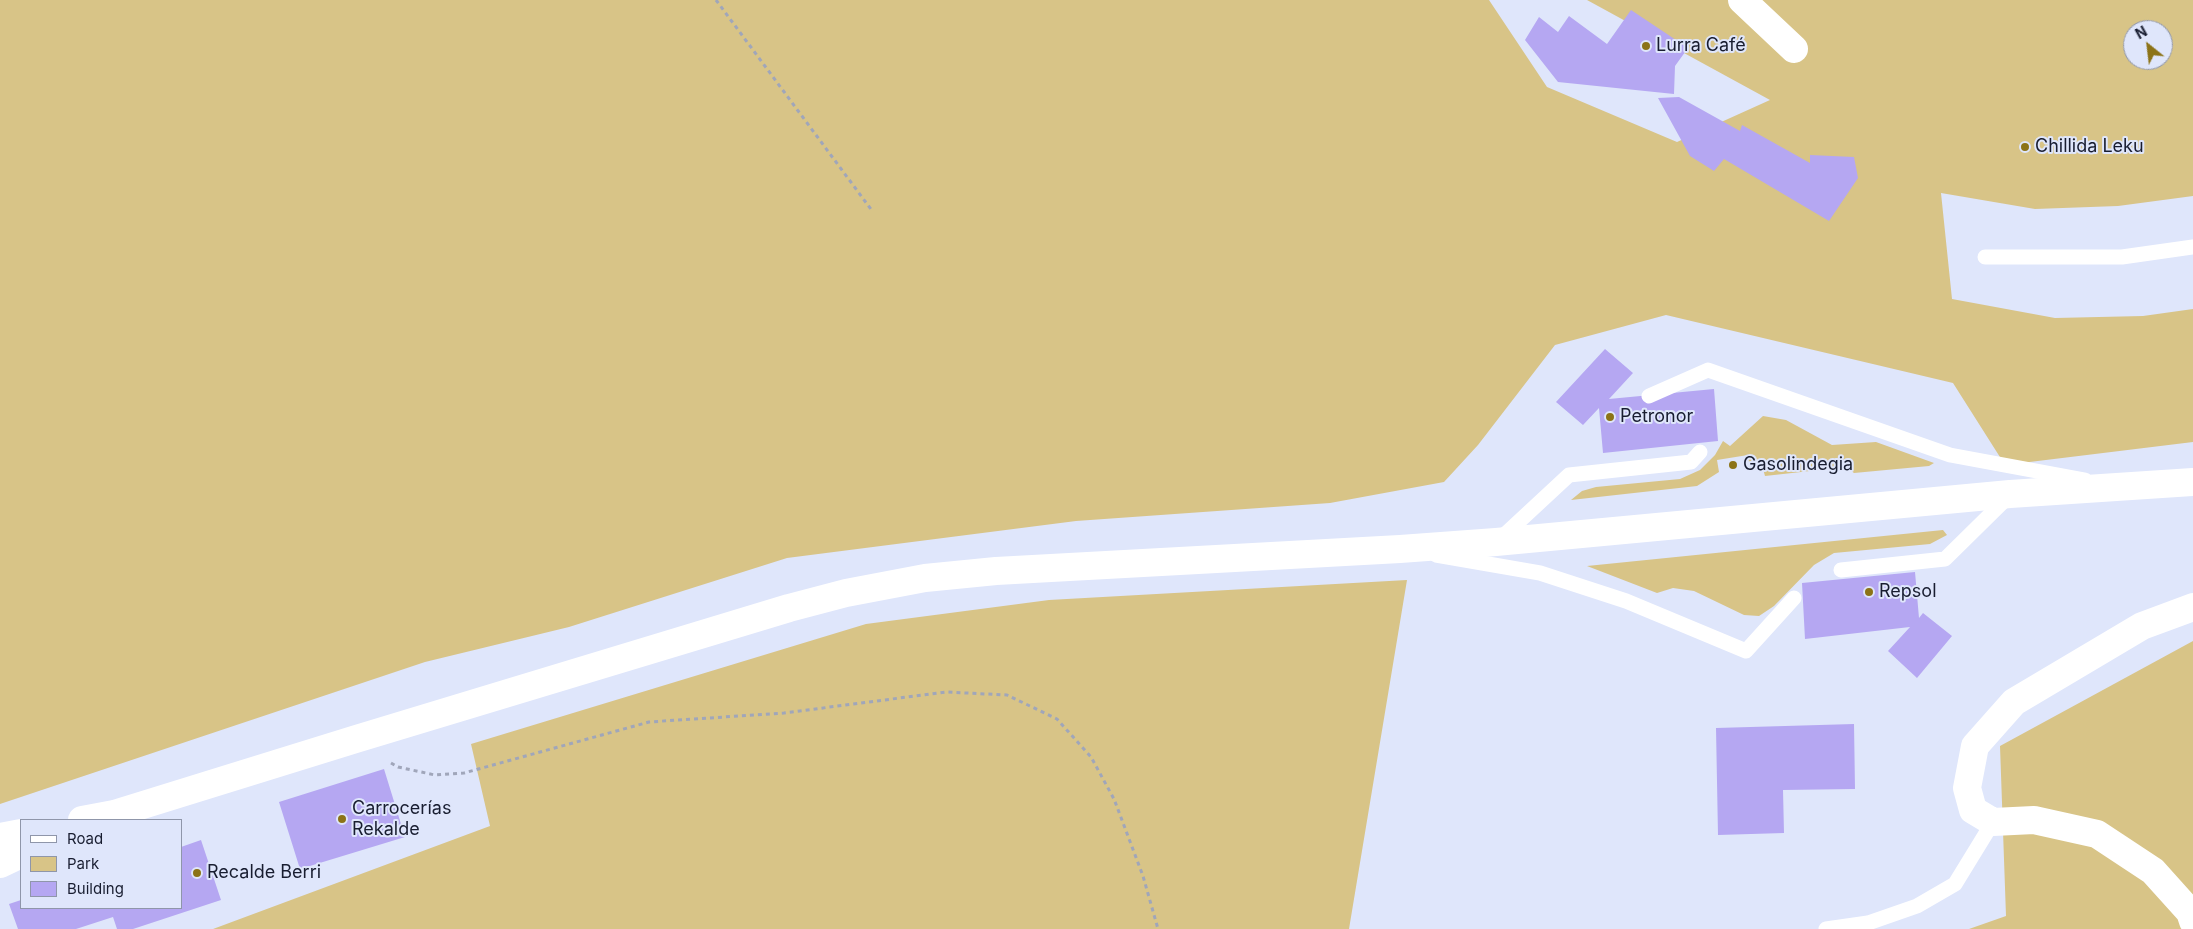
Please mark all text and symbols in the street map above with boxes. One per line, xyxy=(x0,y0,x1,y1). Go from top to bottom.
north arrow xyxy=(2123,20,2173,70)
text: N xyxy=(2132,22,2150,42)
place label: Lurra Café xyxy=(1656,35,1746,57)
marker: Lurra Café xyxy=(1640,40,1652,52)
place label: Chillida Leku xyxy=(2035,136,2144,158)
marker: Chillida Leku xyxy=(2019,141,2031,153)
place label: Petronor xyxy=(1620,406,1693,428)
marker: Petronor xyxy=(1604,411,1616,423)
place label: Gasolindegia xyxy=(1743,454,1853,476)
marker: Gasolindegia xyxy=(1727,459,1739,471)
place label: Repsol xyxy=(1879,581,1936,603)
marker: Repsol xyxy=(1863,586,1875,598)
place label: Carrocerías Rekalde xyxy=(352,798,451,841)
marker: Carrocerías Rekalde xyxy=(336,813,348,825)
legend xyxy=(20,819,182,909)
text: Road xyxy=(67,829,103,848)
text: Park xyxy=(67,854,99,873)
place label: Recalde Berri xyxy=(207,862,321,884)
marker: Recalde Berri xyxy=(191,867,203,879)
text: Building xyxy=(67,879,124,898)

